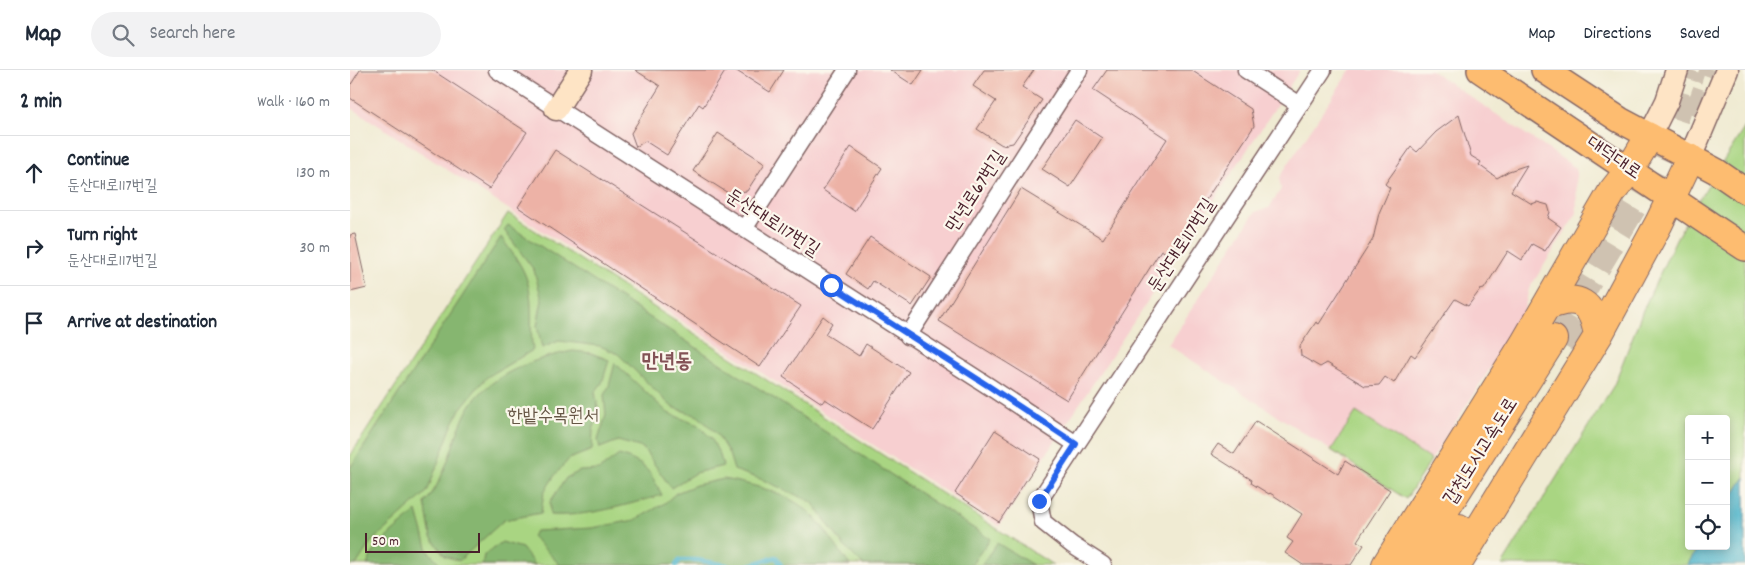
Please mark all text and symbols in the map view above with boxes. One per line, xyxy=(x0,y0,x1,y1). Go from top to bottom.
search box xyxy=(91,12,441,57)
text: Map xyxy=(25,18,61,52)
icon: search xyxy=(109,21,137,49)
text: Search here xyxy=(149,21,235,48)
text: Map xyxy=(1528,22,1555,47)
text: Directions xyxy=(1583,22,1652,47)
text: Saved xyxy=(1680,22,1720,47)
text: 2 min xyxy=(20,88,62,118)
text: Walk · 160 m xyxy=(257,91,330,114)
street label: 대덕대로 xyxy=(1580,131,1646,187)
street label: 만년로67번길 xyxy=(940,146,1014,238)
text: Continue xyxy=(67,148,129,175)
icon: ahead xyxy=(20,159,48,187)
text: 130 m xyxy=(296,162,330,185)
text: 둔산대로117번길 xyxy=(67,175,157,198)
street label: 둔산대로117번길 xyxy=(720,183,824,265)
street label: 둔산대로117번길 xyxy=(1142,194,1224,298)
text: Turn right xyxy=(67,223,138,250)
icon: right xyxy=(20,234,48,262)
text: 30 m xyxy=(300,237,330,260)
text: 둔산대로117번길 xyxy=(67,250,157,273)
route start xyxy=(820,274,843,297)
icon: arrive xyxy=(20,309,48,337)
text: Arrive at destination xyxy=(67,310,217,337)
district label: 만년동 xyxy=(642,348,692,378)
street label: 갑천도시고속도로 xyxy=(1438,393,1526,511)
park label: 한밭수목원서 xyxy=(507,404,599,431)
map controls xyxy=(1685,415,1730,550)
button: + xyxy=(1685,415,1730,460)
button: − xyxy=(1685,460,1730,505)
route end xyxy=(1028,490,1051,513)
button: locate xyxy=(1685,505,1730,550)
scale bar xyxy=(365,530,480,553)
text: 50 m xyxy=(372,532,399,552)

